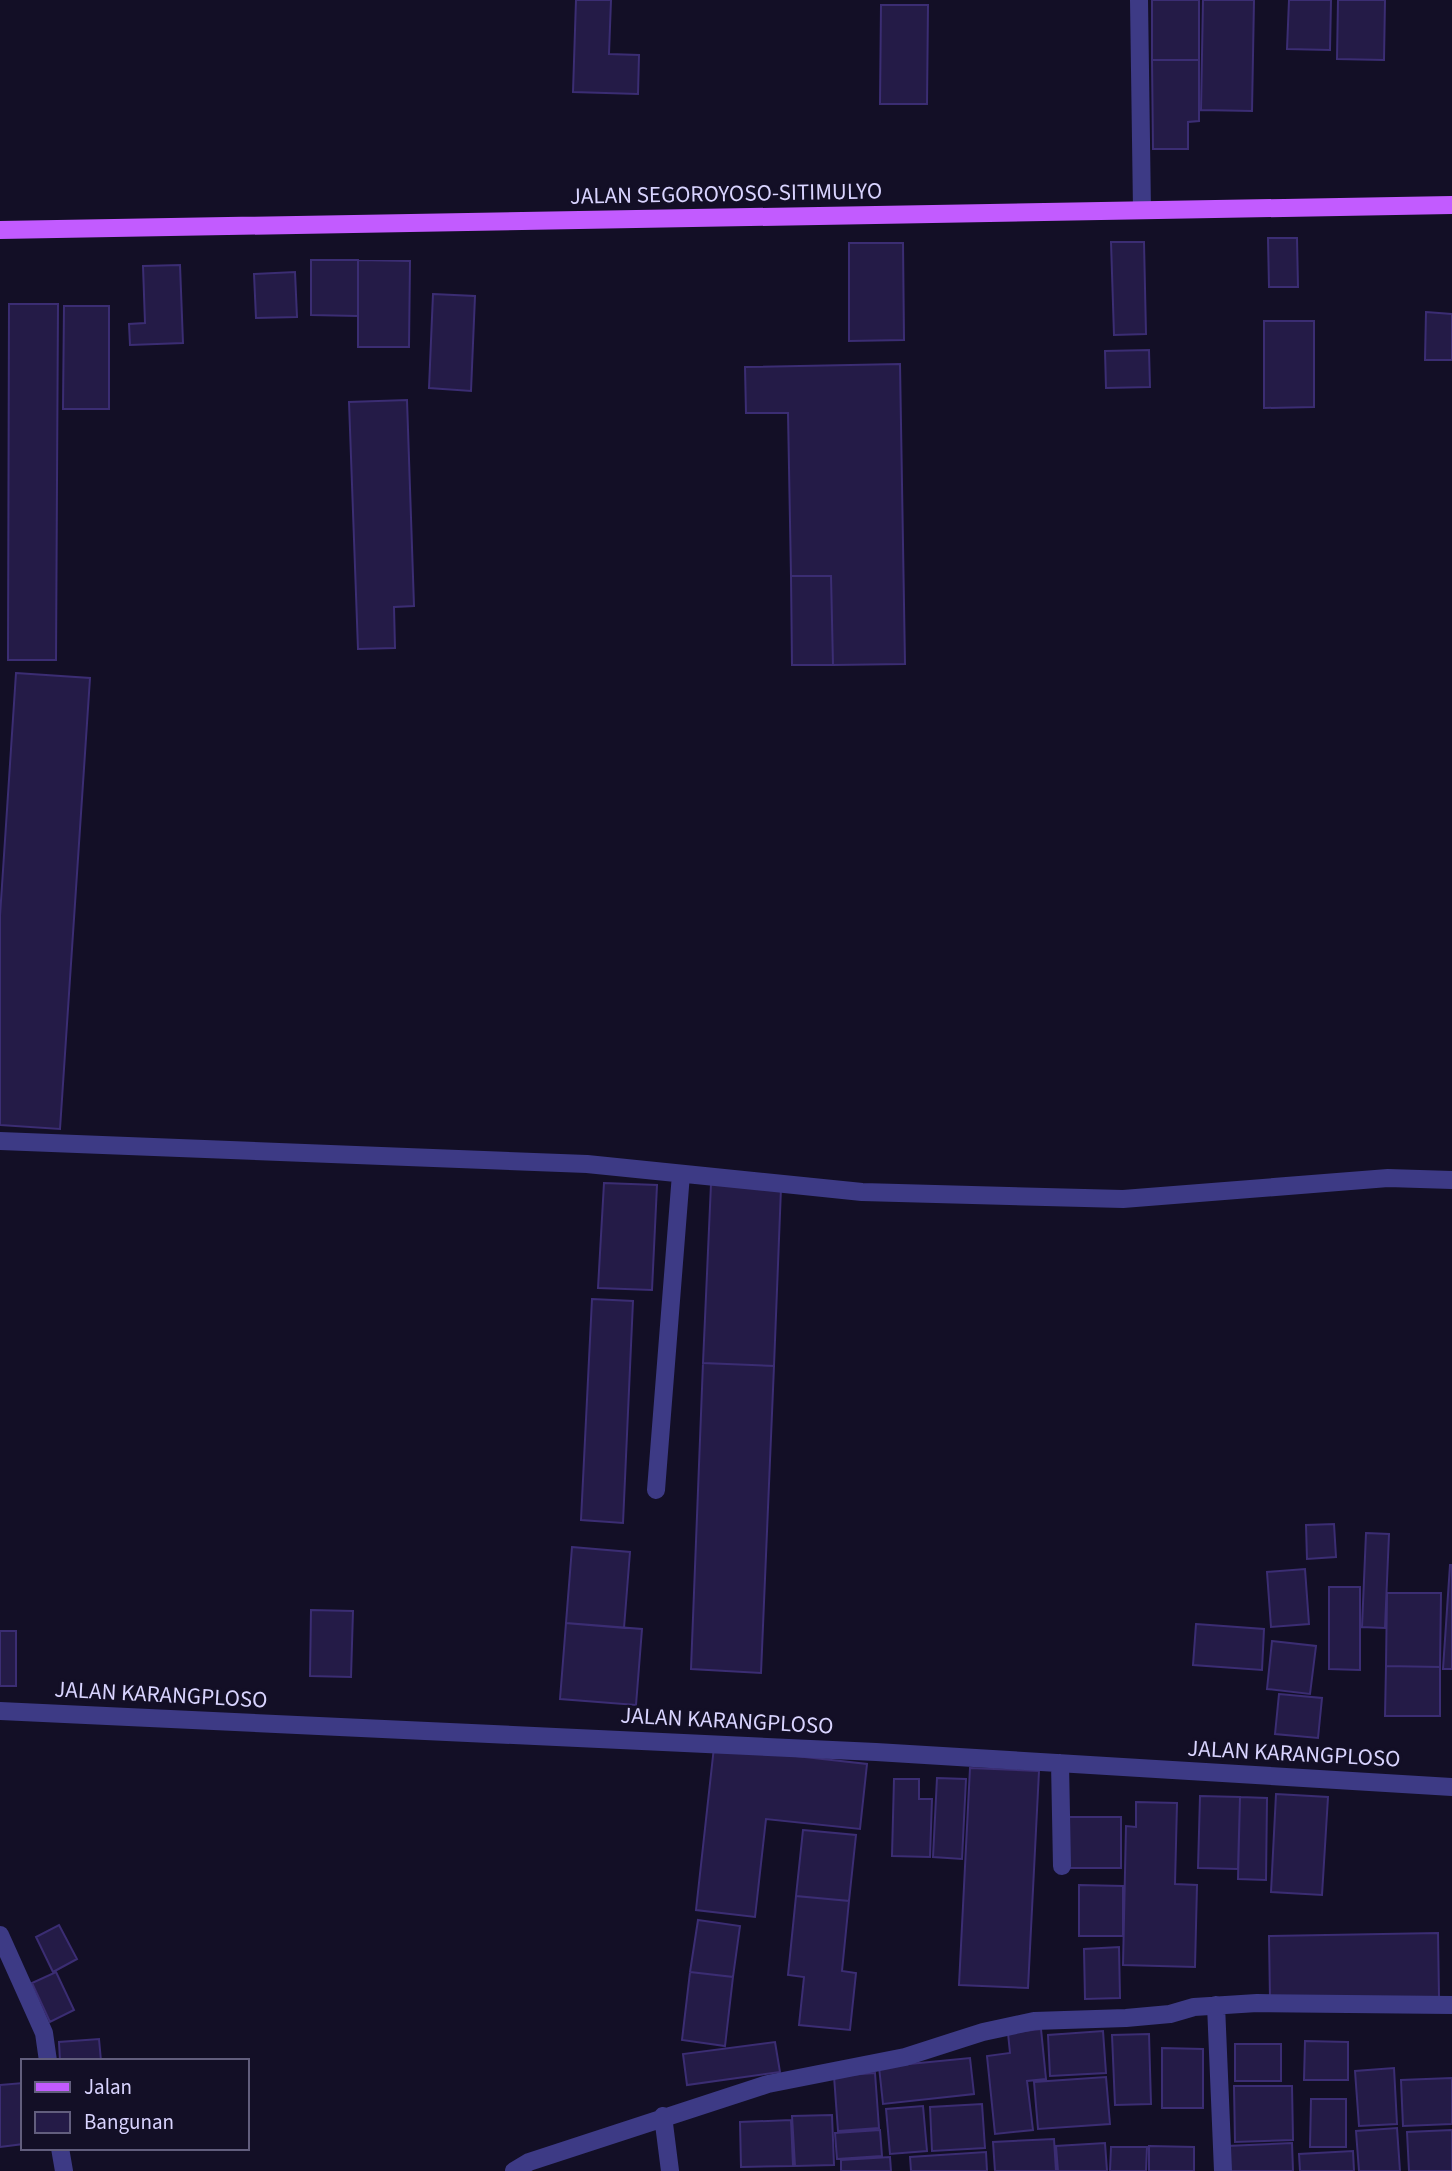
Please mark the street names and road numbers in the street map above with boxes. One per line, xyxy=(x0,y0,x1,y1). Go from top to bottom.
street label: JALAN SEGOROYOSO-SITIMULYO xyxy=(570,174,882,213)
street label: JALAN KARANGPLOSO xyxy=(54,1672,268,1717)
street label: JALAN KARANGPLOSO xyxy=(620,1698,834,1743)
street label: JALAN KARANGPLOSO xyxy=(1187,1731,1401,1776)

